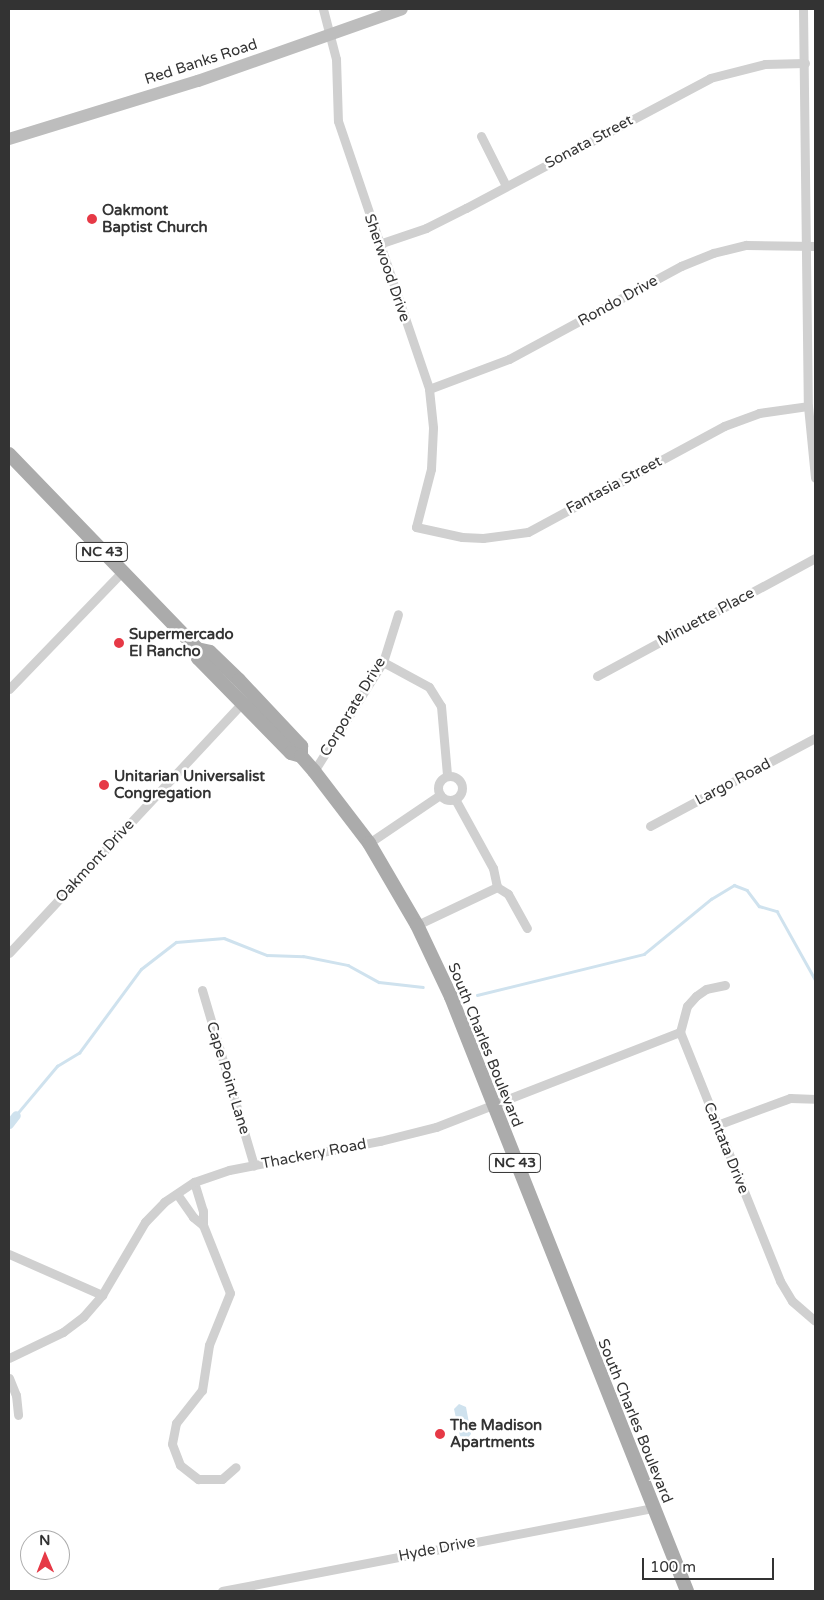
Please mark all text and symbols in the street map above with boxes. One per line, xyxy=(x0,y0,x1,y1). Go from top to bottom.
street label: Red Banks Road xyxy=(142,35,260,89)
street label: Sonata Street xyxy=(542,111,636,173)
place label: Oakmont Baptist Church xyxy=(102,201,208,236)
street label: Sherwood Drive xyxy=(360,212,414,324)
marker: Oakmont Baptist Church xyxy=(86,213,98,225)
street label: Rondo Drive xyxy=(575,272,661,330)
street label: Fantasia Street xyxy=(563,452,665,518)
road number: NC 43 xyxy=(76,540,128,564)
street label: Minuette Place xyxy=(654,584,758,650)
place label: Supermercado El Rancho xyxy=(129,625,234,660)
marker: Supermercado El Rancho xyxy=(113,637,125,649)
street label: Corporate Drive xyxy=(316,654,390,760)
street label: Largo Road xyxy=(692,755,774,809)
place label: Unitarian Universalist Congregation xyxy=(114,767,265,802)
marker: Unitarian Universalist Congregation xyxy=(98,779,110,791)
street label: Oakmont Drive xyxy=(52,816,138,906)
street label: South Charles Boulevard xyxy=(444,960,526,1130)
street label: Cape Point Lane xyxy=(202,1020,254,1136)
street label: Cantata Drive xyxy=(700,1100,752,1196)
street label: Thackery Road xyxy=(260,1135,368,1173)
road number: NC 43 xyxy=(489,1152,541,1174)
street label: South Charles Boulevard xyxy=(594,1336,676,1506)
place label: The Madison Apartments xyxy=(450,1416,542,1451)
marker: The Madison Apartments xyxy=(434,1428,446,1440)
north arrow xyxy=(20,1530,70,1580)
text: N xyxy=(39,1532,51,1549)
street label: Hyde Drive xyxy=(397,1533,477,1565)
scale bar xyxy=(644,1548,776,1580)
text: 100 m xyxy=(650,1558,696,1576)

